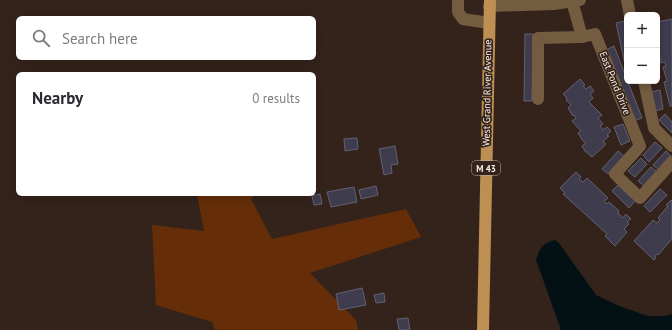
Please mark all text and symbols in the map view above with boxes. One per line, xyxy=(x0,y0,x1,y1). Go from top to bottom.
map controls xyxy=(624,12,660,84)
button: + xyxy=(624,12,660,48)
search box xyxy=(16,16,316,60)
icon: search xyxy=(30,27,52,49)
text: Search here xyxy=(62,29,138,48)
street label: West Grand River Avenue xyxy=(480,40,494,146)
button: − xyxy=(624,48,660,84)
street label: East Pond Drive xyxy=(596,49,634,117)
text: Nearby xyxy=(32,87,83,109)
text: 0 results xyxy=(252,90,300,107)
road number: M 43 xyxy=(472,161,500,175)

